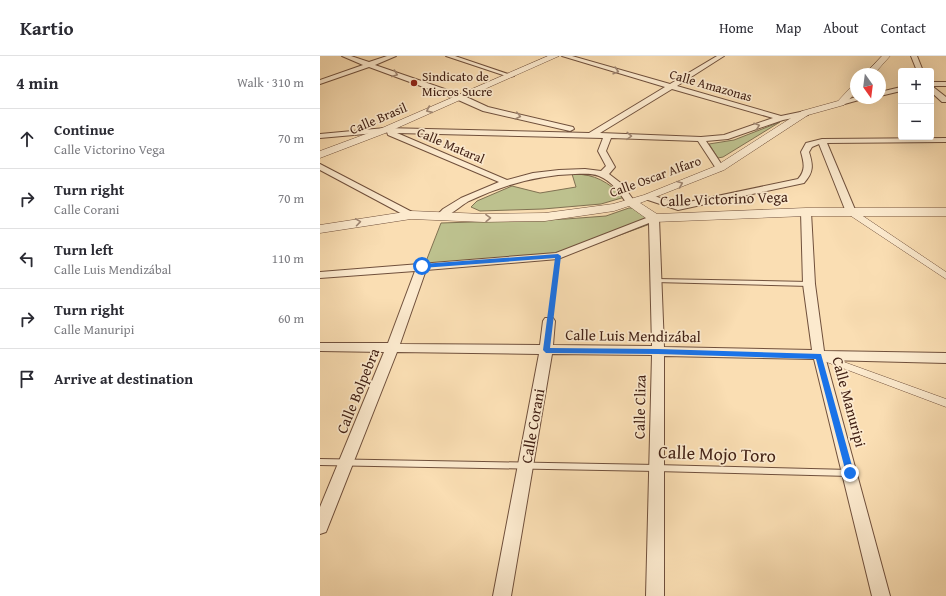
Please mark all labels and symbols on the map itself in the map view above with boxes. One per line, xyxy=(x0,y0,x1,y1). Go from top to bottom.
street label: Calle Amazonas xyxy=(667,65,754,106)
one-way arrow xyxy=(612,66,619,75)
place label: Sindicato de Micros Sucre xyxy=(422,67,492,101)
north arrow xyxy=(850,68,886,104)
one-way arrow xyxy=(392,70,399,78)
marker: Sindicato de Micros Sucre xyxy=(409,78,419,88)
street label: Calle Brasil xyxy=(347,98,410,139)
one-way arrow xyxy=(426,105,434,113)
one-way arrow xyxy=(515,112,521,120)
one-way arrow xyxy=(754,122,761,131)
street label: Calle Mataral xyxy=(414,123,488,168)
one-way arrow xyxy=(626,132,632,141)
street label: Calle Oscar Alfaro xyxy=(607,151,704,202)
one-way arrow xyxy=(677,181,684,189)
street label: Calle Victorino Vega xyxy=(660,186,788,211)
one-way arrow xyxy=(485,214,491,222)
one-way arrow xyxy=(355,218,361,227)
route start xyxy=(413,257,431,275)
street label: Calle Luis Mendizábal xyxy=(565,324,701,347)
street label: Calle Bolpebra xyxy=(331,345,384,437)
street label: Calle Manuripi xyxy=(827,354,872,449)
street label: Calle Cliza xyxy=(628,375,651,439)
street label: Calle Corani xyxy=(516,387,549,465)
street label: Calle Mojo Toro xyxy=(658,438,776,469)
route end xyxy=(841,464,859,482)

